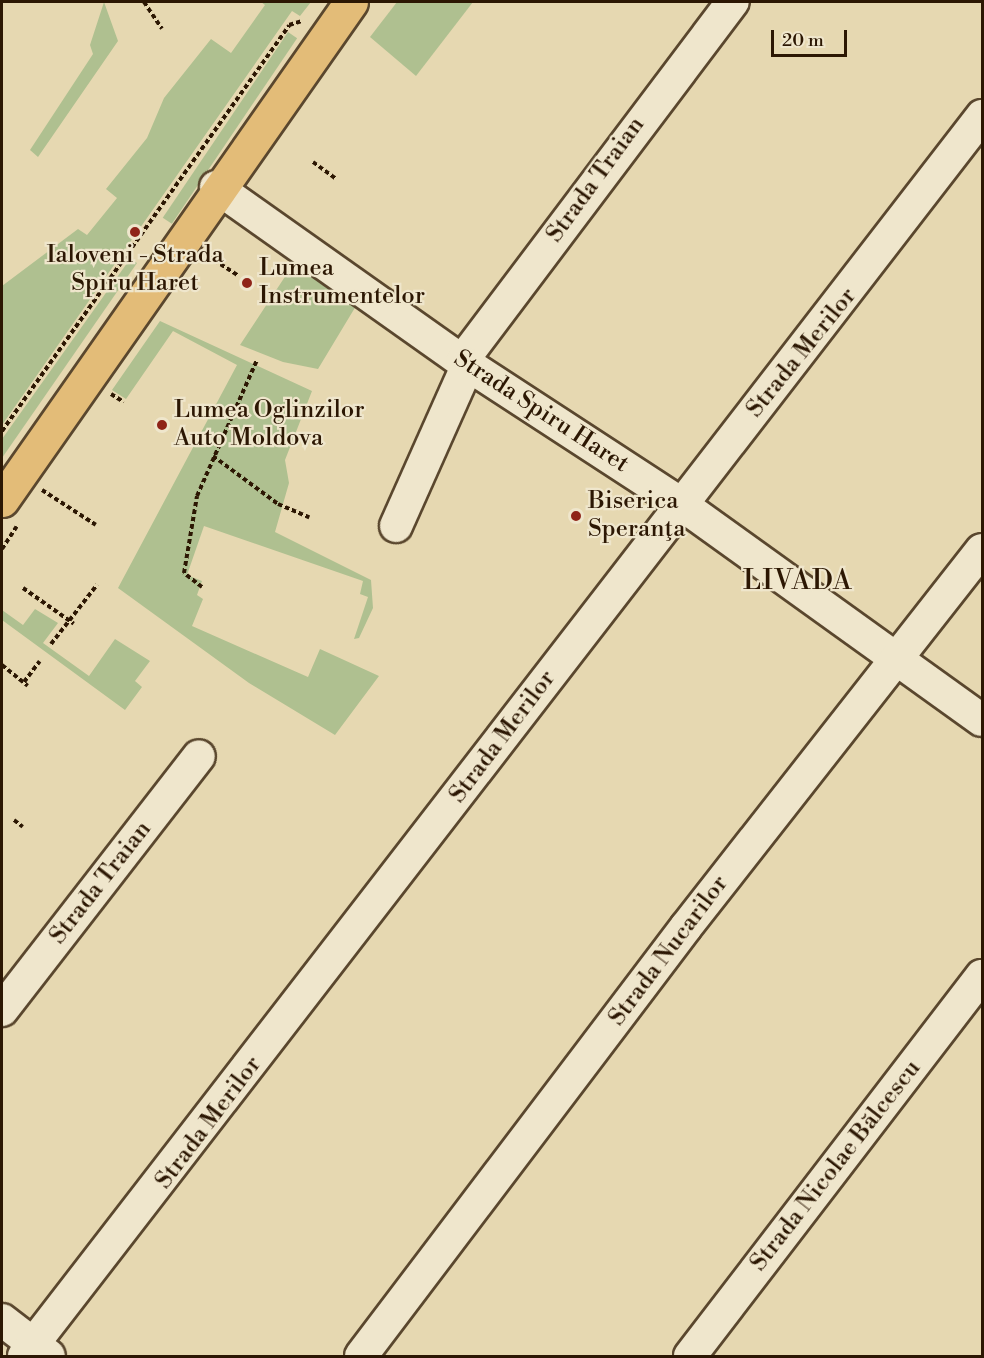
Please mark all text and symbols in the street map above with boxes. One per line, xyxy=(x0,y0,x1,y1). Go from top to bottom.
scale bar xyxy=(774,18,850,56)
text: 20 m xyxy=(782,29,824,52)
street label: Strada Traian xyxy=(541,112,651,248)
marker: Ialoveni - Strada Spiru Haret xyxy=(128,225,142,239)
place label: Ialoveni - Strada Spiru Haret xyxy=(46,242,224,298)
place label: Lumea Instrumentelor xyxy=(259,255,425,311)
marker: Lumea Instrumentelor xyxy=(240,276,254,290)
street label: Strada Merilor xyxy=(741,282,863,424)
street label: Strada Spiru Haret xyxy=(448,345,634,479)
place label: Lumea Oglinzilor Auto Moldova xyxy=(174,397,365,453)
marker: Lumea Oglinzilor Auto Moldova xyxy=(155,418,169,432)
place label: Biserica Speranţa xyxy=(588,488,686,544)
marker: Biserica Speranţa xyxy=(569,509,583,523)
district label: LIVADA xyxy=(743,566,853,598)
street label: Strada Merilor xyxy=(444,665,562,809)
street label: Strada Traian xyxy=(44,816,158,950)
street label: Strada Nucarilor xyxy=(603,870,735,1032)
street label: Strada Merilor xyxy=(150,1051,268,1195)
street label: Strada Nicolae Bălcescu xyxy=(745,1055,927,1277)

